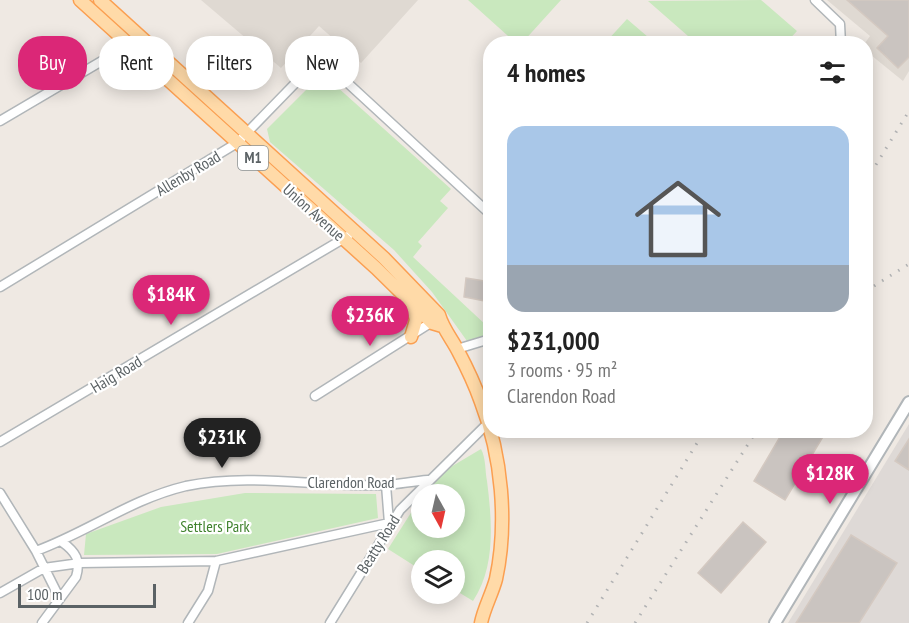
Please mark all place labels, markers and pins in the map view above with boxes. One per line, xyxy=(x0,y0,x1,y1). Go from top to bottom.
pin: $184K xyxy=(129,275,213,326)
pin: $236K xyxy=(328,296,412,347)
pin: $231K xyxy=(180,418,264,469)
pin: $128K xyxy=(788,454,872,505)

